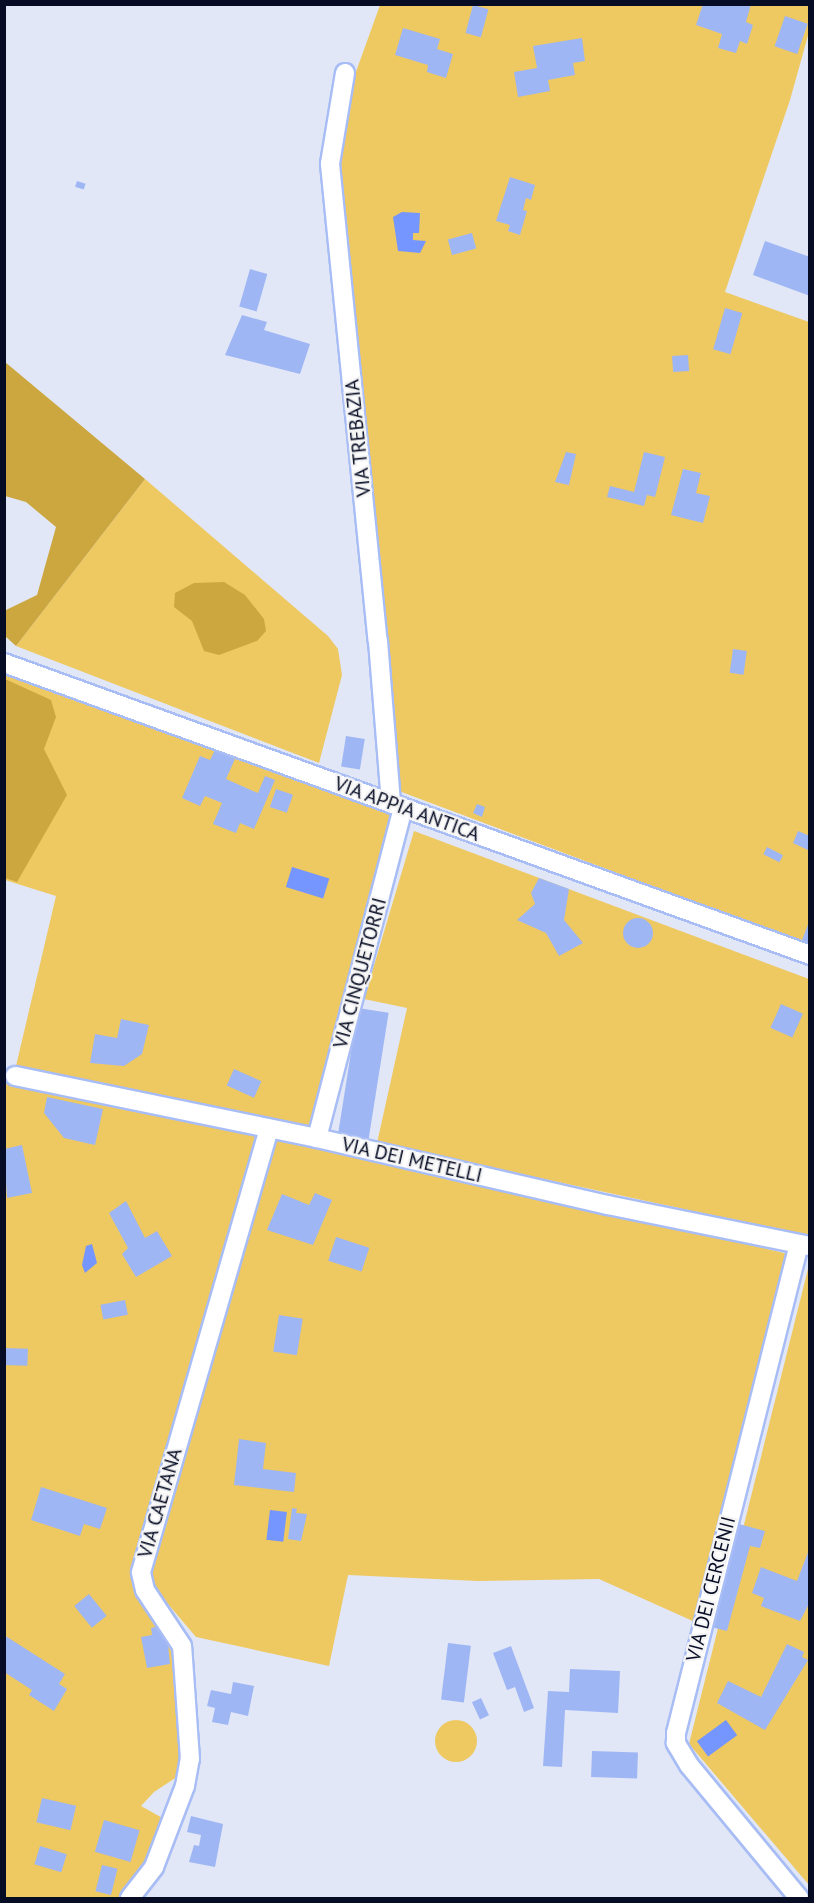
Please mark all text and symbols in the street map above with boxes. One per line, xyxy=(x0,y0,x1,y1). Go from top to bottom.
street label: VIA TREBAZIA xyxy=(340,377,376,499)
street label: VIA APPIA ANTICA xyxy=(330,771,484,847)
street label: VIA CINQUETORRI xyxy=(328,895,392,1051)
street label: VIA DEI METELLI xyxy=(339,1132,485,1188)
street label: VIA CAETANA xyxy=(133,1445,187,1561)
street label: VIA DEI CERCENII xyxy=(681,1514,741,1664)

